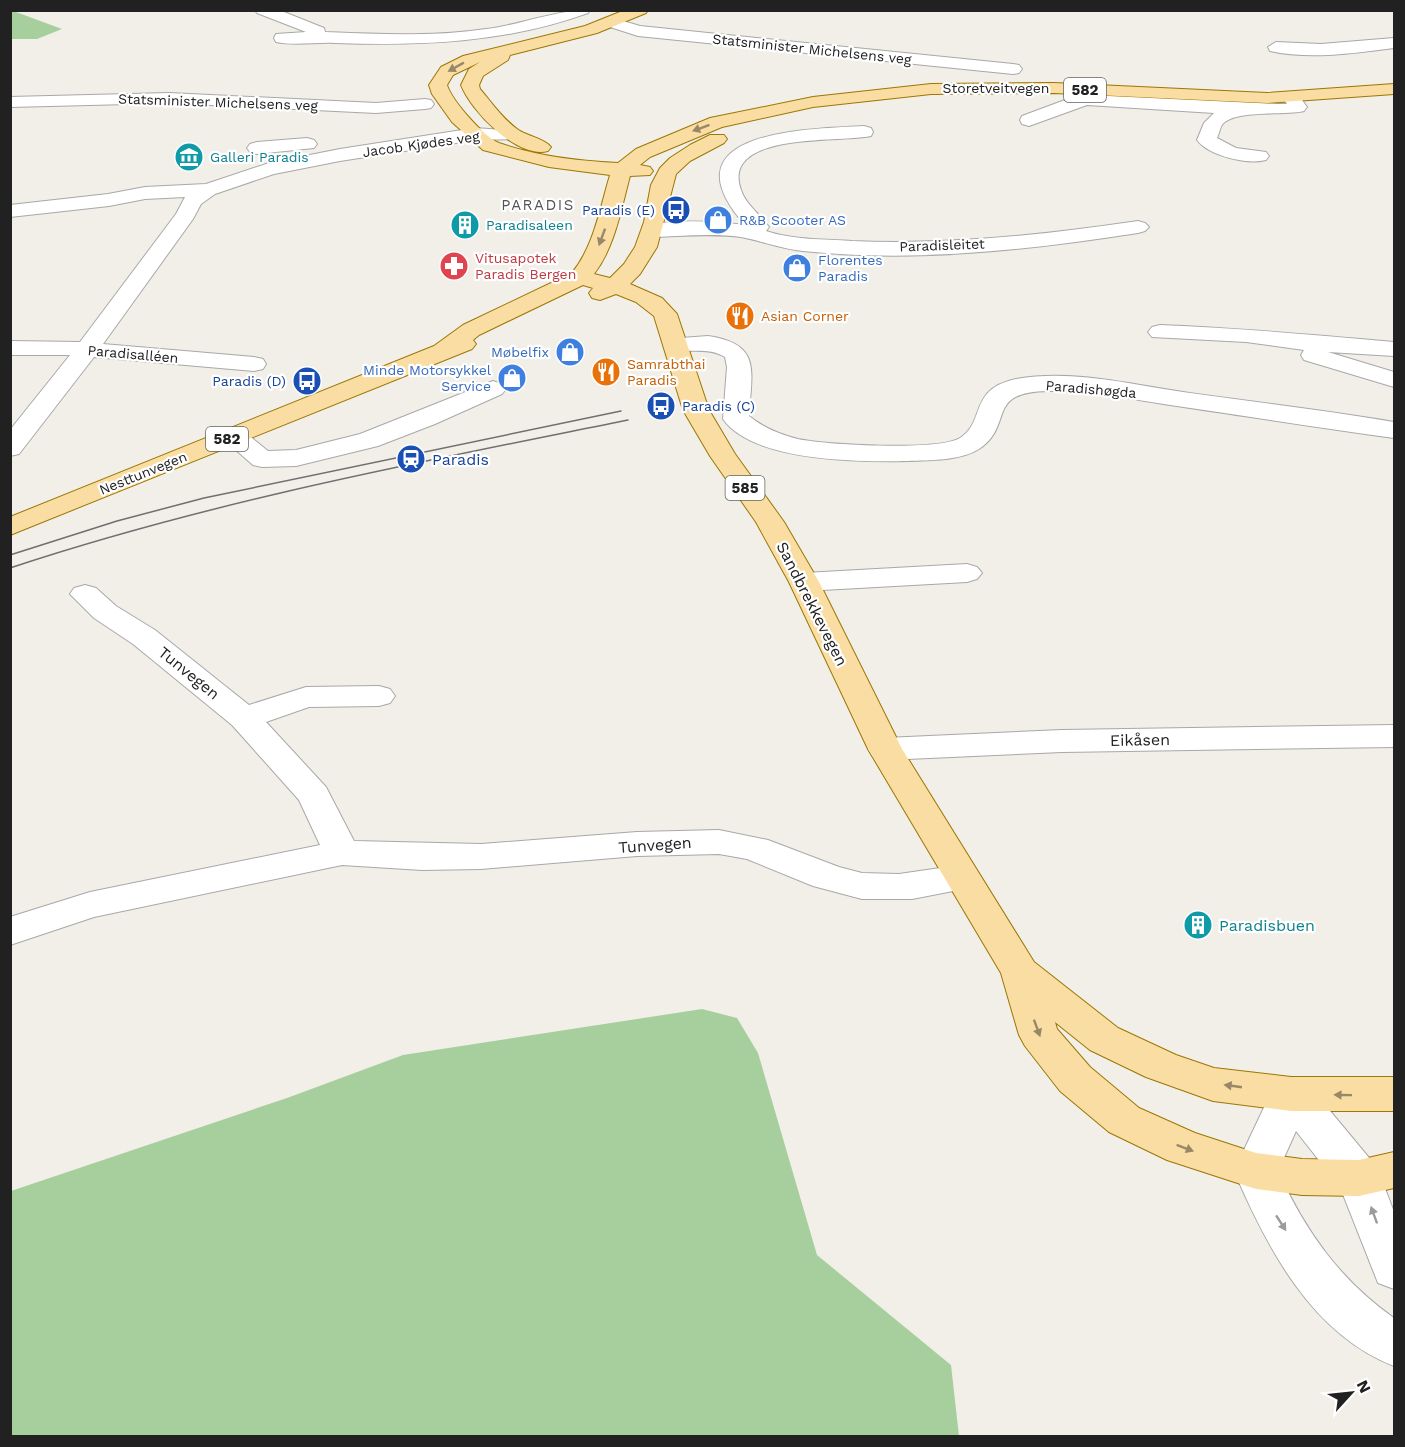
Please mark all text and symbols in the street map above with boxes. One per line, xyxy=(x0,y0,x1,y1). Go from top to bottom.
street label: Statsminister Michelsens veg xyxy=(712,31,913,67)
one-way arrow xyxy=(447,62,464,72)
road number: 582 xyxy=(1064,78,1106,102)
street label: Storetveitvegen xyxy=(943,80,1049,96)
street label: Statsminister Michelsens veg xyxy=(118,91,319,114)
one-way arrow xyxy=(692,124,710,134)
street label: Jacob Kjødes veg xyxy=(361,128,481,160)
museum icon: Galleri Paradis xyxy=(173,141,205,173)
place label: Galleri Paradis xyxy=(210,149,309,165)
bus stop icon: Paradis (E) xyxy=(660,194,692,226)
district label: PARADIS xyxy=(501,196,575,214)
place label: Paradis (E) xyxy=(582,202,655,218)
shop icon: R&B Scooter AS xyxy=(702,204,734,236)
building icon: Paradisaleen xyxy=(449,209,481,241)
place label: R&B Scooter AS xyxy=(739,212,846,228)
place label: Paradisaleen xyxy=(486,217,573,233)
one-way arrow xyxy=(597,229,607,247)
street label: Paradisleitet xyxy=(899,236,985,254)
pharmacy icon: Vitusapotek Paradis Bergen xyxy=(438,250,470,282)
place label: Vitusapotek Paradis Bergen xyxy=(475,250,576,282)
shop icon: Florentes Paradis xyxy=(781,252,813,284)
place label: Florentes Paradis xyxy=(818,252,883,284)
restaurant icon: Asian Corner xyxy=(724,300,756,332)
place label: Asian Corner xyxy=(761,308,849,324)
shop icon: Møbelfix xyxy=(554,336,586,368)
street label: Paradisalléen xyxy=(87,342,179,366)
place label: Møbelfix xyxy=(491,344,549,360)
restaurant icon: Samrabthai Paradis xyxy=(590,356,622,388)
place label: Samrabthai Paradis xyxy=(627,356,705,388)
place label: Minde Motorsykkel Service xyxy=(363,362,492,394)
shop icon: Minde Motorsykkel Service xyxy=(496,362,528,394)
bus stop icon: Paradis (D) xyxy=(291,365,323,397)
place label: Paradis (D) xyxy=(212,373,286,389)
street label: Paradishøgda xyxy=(1045,377,1137,401)
bus stop icon: Paradis (C) xyxy=(645,390,677,422)
place label: Paradis (C) xyxy=(682,398,755,414)
road number: 582 xyxy=(206,427,248,451)
station icon: Paradis xyxy=(395,443,427,475)
street label: Nesttunvegen xyxy=(97,448,189,498)
place label: Paradis xyxy=(432,450,489,469)
road number: 585 xyxy=(726,476,764,500)
street label: Sandbrekkevegen xyxy=(773,539,851,669)
street label: Tunvegen xyxy=(154,643,224,703)
street label: Eikåsen xyxy=(1110,730,1170,750)
street label: Tunvegen xyxy=(618,833,692,857)
building icon: Paradisbuen xyxy=(1182,909,1214,941)
place label: Paradisbuen xyxy=(1219,916,1315,935)
one-way arrow xyxy=(1033,1019,1043,1037)
one-way arrow xyxy=(1223,1082,1242,1091)
one-way arrow xyxy=(1333,1090,1352,1100)
one-way arrow xyxy=(1176,1143,1194,1153)
one-way arrow xyxy=(1369,1205,1379,1223)
one-way arrow xyxy=(1275,1215,1286,1231)
north arrow xyxy=(1321,1363,1381,1423)
text: N xyxy=(1353,1377,1375,1396)

